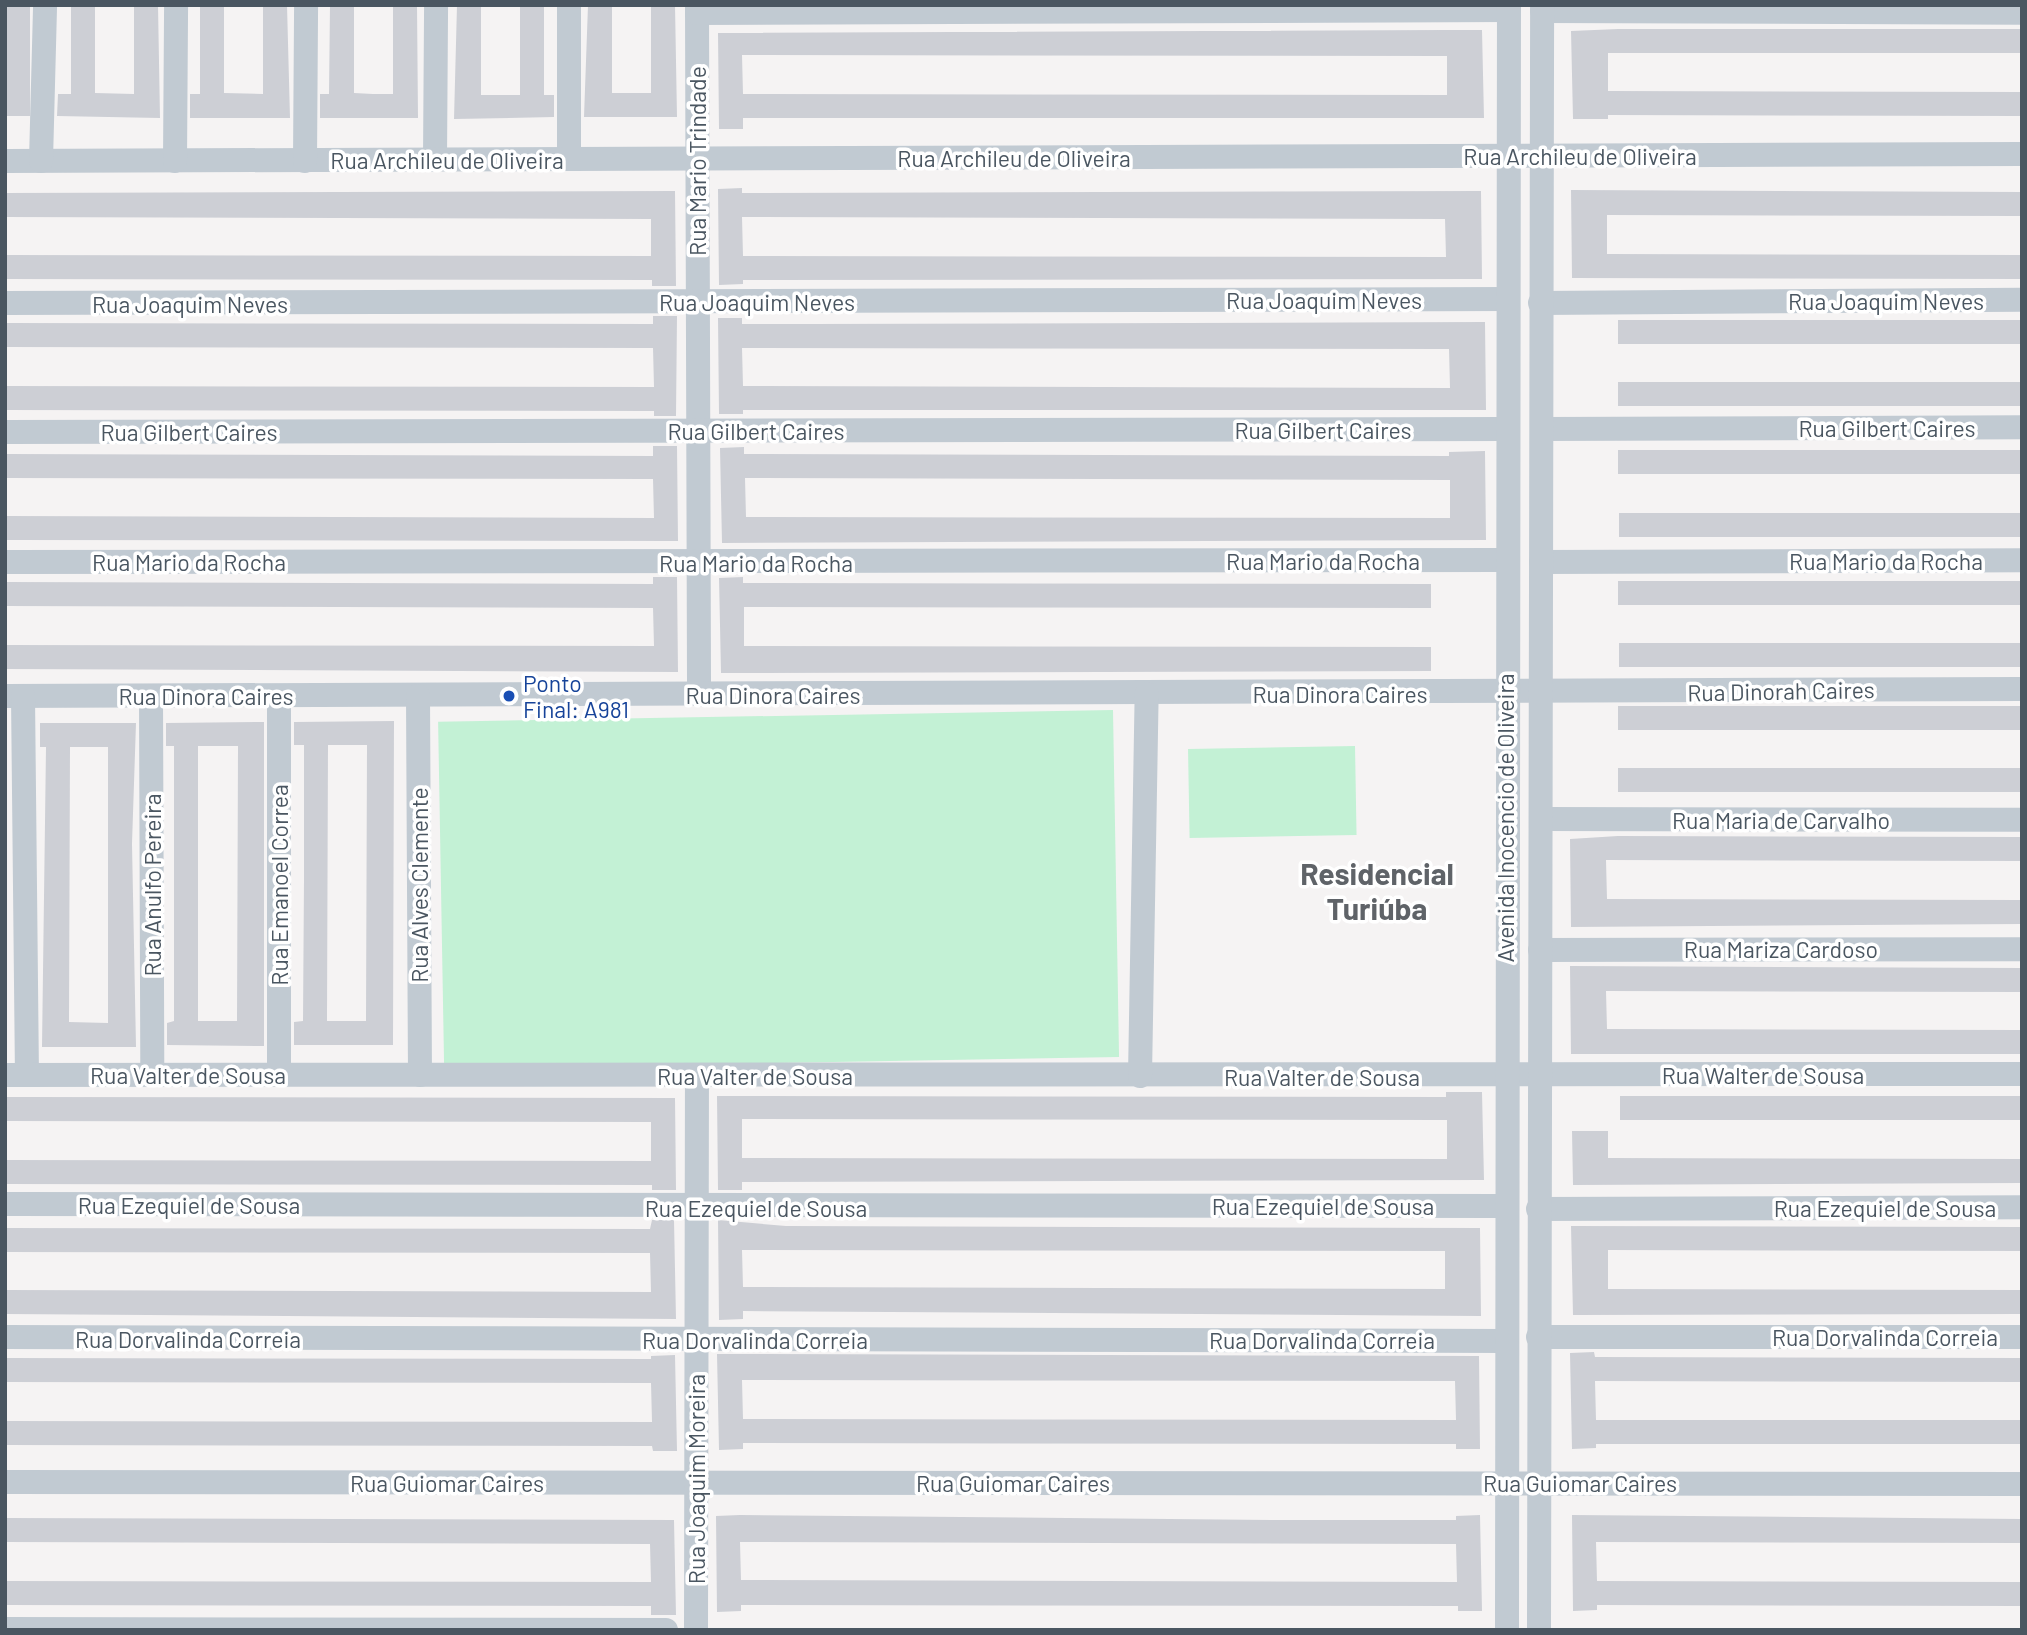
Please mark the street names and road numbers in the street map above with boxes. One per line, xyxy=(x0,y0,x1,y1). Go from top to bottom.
street label: Rua Mario Trindade xyxy=(683,66,711,256)
street label: Rua Archileu de Oliveira xyxy=(1463,142,1697,170)
street label: Rua Archileu de Oliveira xyxy=(897,144,1131,172)
street label: Rua Archileu de Oliveira xyxy=(330,146,564,174)
street label: Rua Joaquim Neves xyxy=(1226,286,1422,314)
street label: Rua Joaquim Neves xyxy=(1788,287,1984,315)
street label: Rua Joaquim Neves xyxy=(659,288,855,316)
street label: Rua Joaquim Neves xyxy=(92,290,288,318)
street label: Rua Gilbert Caires xyxy=(1798,414,1976,442)
street label: Rua Gilbert Caires xyxy=(1234,416,1412,444)
street label: Rua Gilbert Caires xyxy=(667,417,845,445)
street label: Rua Gilbert Caires xyxy=(100,418,278,446)
street label: Rua Mario da Rocha xyxy=(1226,547,1420,575)
street label: Rua Mario da Rocha xyxy=(1789,547,1983,575)
street label: Rua Mario da Rocha xyxy=(92,548,286,576)
street label: Rua Mario da Rocha xyxy=(659,549,853,577)
street label: Avenida Inocencio de Oliveira xyxy=(1491,674,1519,962)
street label: Rua Dinorah Caires xyxy=(1687,676,1875,706)
street label: Rua Dinora Caires xyxy=(1252,680,1428,708)
street label: Rua Dinora Caires xyxy=(685,681,861,709)
street label: Rua Dinora Caires xyxy=(118,682,294,710)
street label: Rua Emanoel Correa xyxy=(265,784,293,986)
street label: Rua Alves Clemente xyxy=(405,787,433,983)
street label: Rua Anulfo Pereira xyxy=(138,794,166,976)
street label: Rua Maria de Carvalho xyxy=(1672,806,1890,834)
street label: Rua Mariza Cardoso xyxy=(1684,935,1878,963)
street label: Rua Valter de Sousa xyxy=(90,1061,286,1089)
street label: Rua Walter de Sousa xyxy=(1662,1061,1864,1089)
street label: Rua Valter de Sousa xyxy=(657,1062,853,1090)
street label: Rua Valter de Sousa xyxy=(1224,1063,1420,1091)
street label: Rua Ezequiel de Sousa xyxy=(78,1191,300,1219)
street label: Rua Ezequiel de Sousa xyxy=(1212,1192,1434,1220)
street label: Rua Ezequiel de Sousa xyxy=(645,1194,867,1222)
street label: Rua Ezequiel de Sousa xyxy=(1774,1194,1996,1222)
street label: Rua Dorvalinda Correia xyxy=(1772,1323,1998,1351)
street label: Rua Dorvalinda Correia xyxy=(75,1325,301,1353)
street label: Rua Dorvalinda Correia xyxy=(642,1326,868,1354)
street label: Rua Dorvalinda Correia xyxy=(1209,1326,1435,1354)
street label: Rua Joaquim Moreira xyxy=(682,1374,710,1584)
street label: Rua Guiomar Caires xyxy=(350,1469,544,1497)
street label: Rua Guiomar Caires xyxy=(916,1469,1110,1497)
street label: Rua Guiomar Caires xyxy=(1483,1469,1677,1497)

